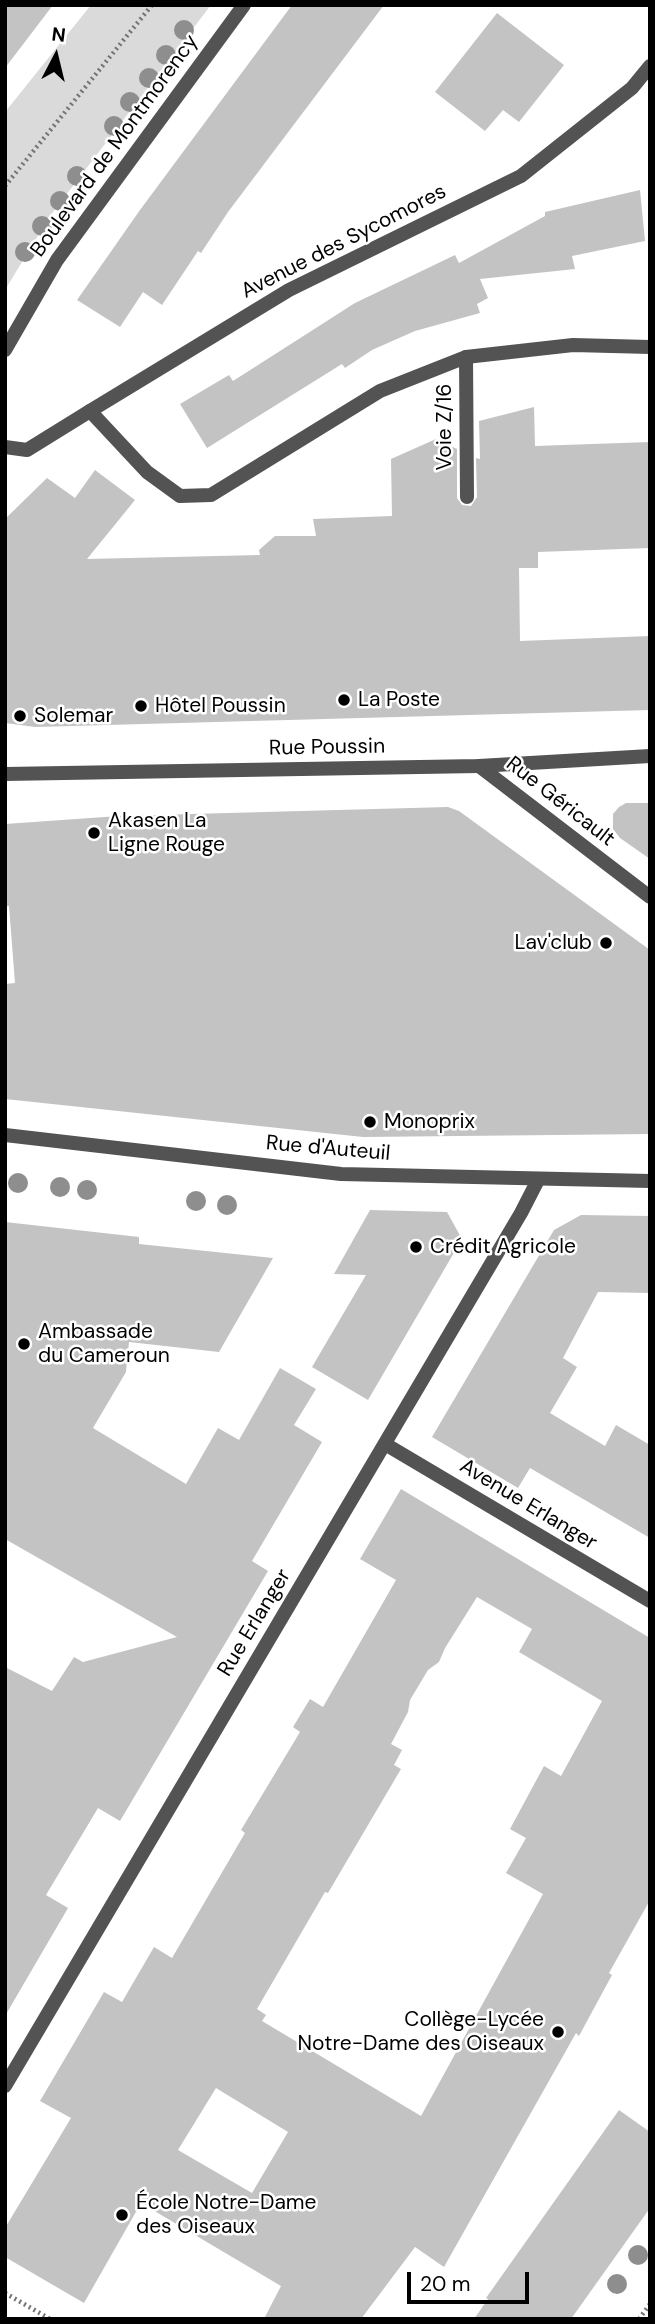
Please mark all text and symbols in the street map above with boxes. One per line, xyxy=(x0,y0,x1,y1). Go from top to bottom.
north arrow xyxy=(21,21,91,91)
text: N xyxy=(50,21,67,48)
street label: Boulevard de Montmorency xyxy=(26,30,204,262)
street label: Avenue des Sycomores xyxy=(237,179,451,305)
street label: Voie Z/16 xyxy=(432,383,458,471)
place label: La Poste xyxy=(358,687,440,713)
marker: La Poste xyxy=(336,692,352,708)
place label: Hôtel Poussin xyxy=(155,693,286,719)
marker: Hôtel Poussin xyxy=(133,698,149,714)
place label: Solemar xyxy=(34,703,113,729)
marker: Solemar xyxy=(12,708,28,724)
street label: Rue Poussin xyxy=(269,734,385,762)
street label: Rue Géricault xyxy=(501,752,619,852)
place label: Akasen La Ligne Rouge xyxy=(108,808,225,858)
marker: Akasen La Ligne Rouge xyxy=(86,825,102,841)
place label: Lav'club xyxy=(515,930,592,956)
marker: Lav'club xyxy=(598,935,614,951)
place label: Monoprix xyxy=(384,1109,475,1135)
marker: Monoprix xyxy=(362,1114,378,1130)
street label: Rue d'Auteuil xyxy=(265,1131,391,1167)
place label: Crédit Agricole xyxy=(430,1234,576,1260)
marker: Crédit Agricole xyxy=(408,1239,424,1255)
place label: Ambassade du Cameroun xyxy=(38,1319,170,1369)
marker: Ambassade du Cameroun xyxy=(16,1336,32,1352)
street label: Avenue Erlanger xyxy=(455,1454,601,1556)
street label: Rue Erlanger xyxy=(213,1565,297,1681)
place label: Collège-Lycée Notre-Dame des Oiseaux xyxy=(298,2007,544,2057)
marker: Collège-Lycée Notre-Dame des Oiseaux xyxy=(550,2024,566,2040)
place label: École Notre-Dame des Oiseaux xyxy=(136,2190,316,2240)
marker: École Notre-Dame des Oiseaux xyxy=(114,2207,130,2223)
scale bar xyxy=(410,2258,532,2302)
text: 20 m xyxy=(420,2270,471,2298)

